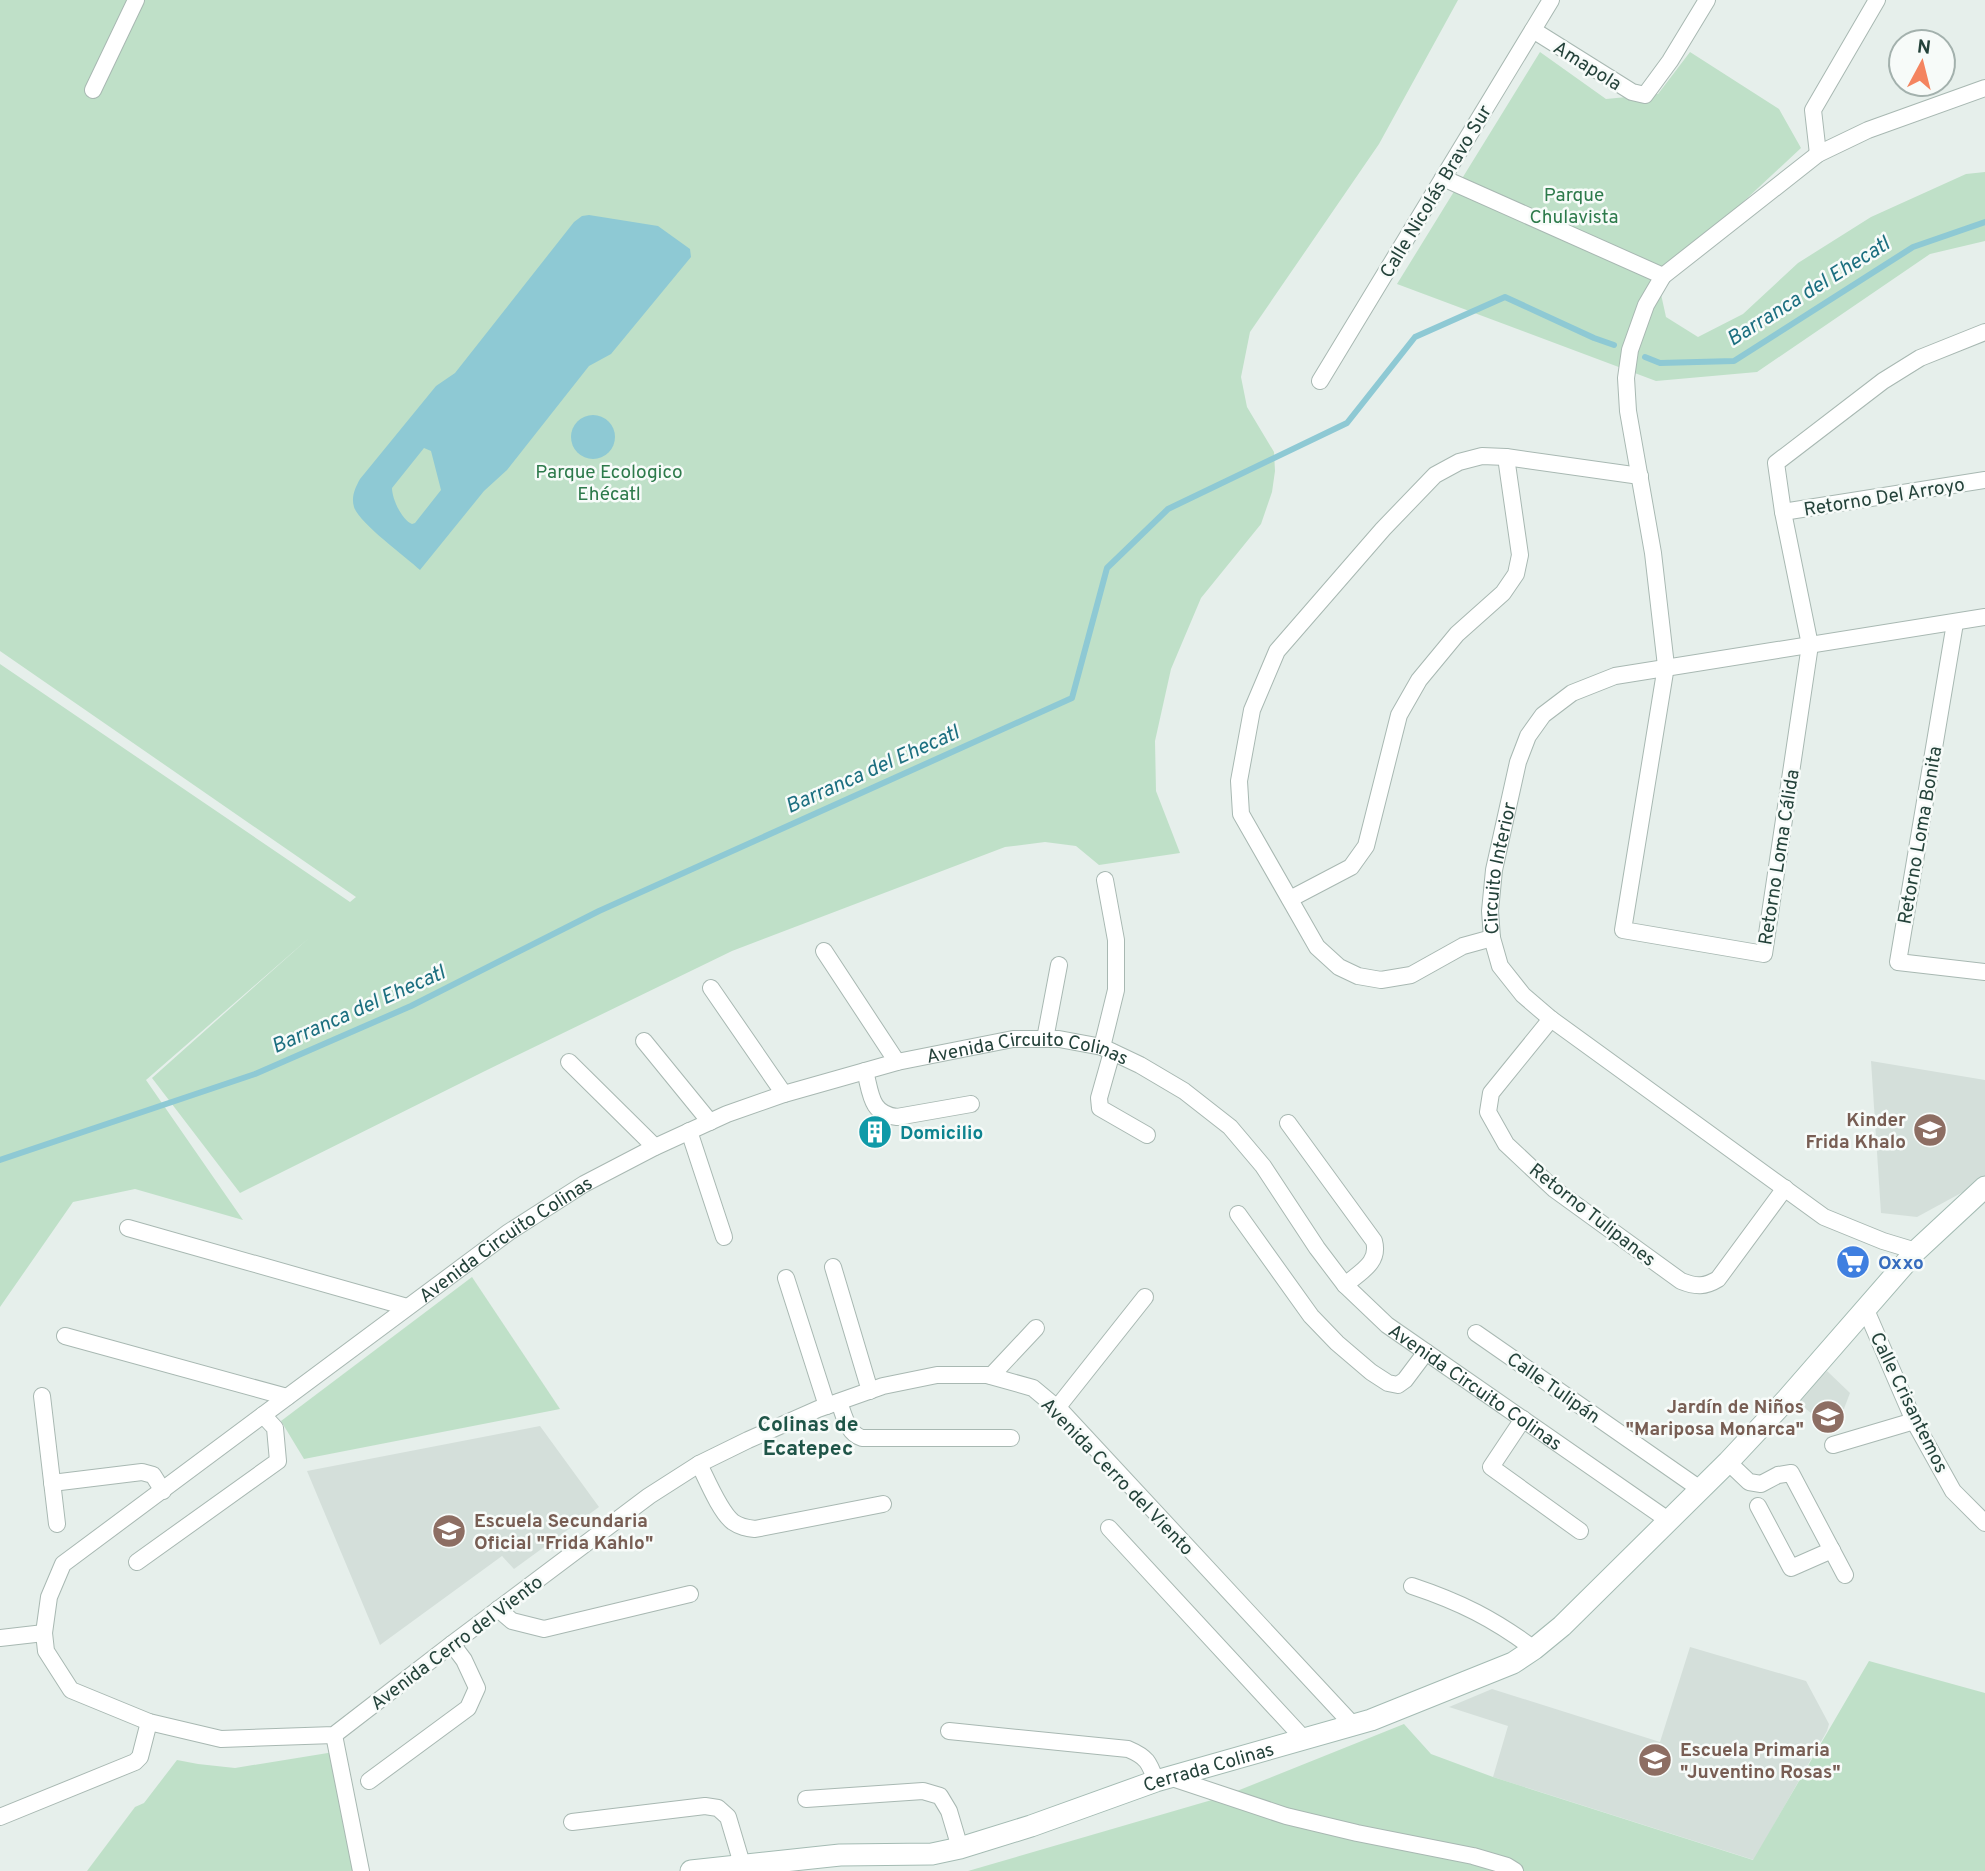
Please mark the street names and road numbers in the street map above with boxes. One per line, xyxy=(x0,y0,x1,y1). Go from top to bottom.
street label: Amapola xyxy=(1548,36,1626,97)
street label: Calle Nicolás Bravo Sur xyxy=(1376,101,1498,283)
street label: Retorno Del Arroyo xyxy=(1802,473,1967,523)
street label: Retorno Loma Bonita xyxy=(1893,744,1948,926)
street label: Retorno Loma Cálida xyxy=(1754,768,1806,947)
street label: Circuito Interior xyxy=(1480,799,1523,935)
street label: Avenida Circuito Colinas xyxy=(924,1029,1132,1072)
street label: Retorno Tulipanes xyxy=(1524,1159,1660,1273)
street label: Avenida Circuito Colinas xyxy=(415,1172,597,1309)
street label: Avenida Circuito Colinas xyxy=(1383,1319,1566,1457)
street label: Calle Crisantemos xyxy=(1864,1328,1953,1477)
street label: Calle Tulipán xyxy=(1502,1348,1604,1430)
street label: Avenida Cerro del Viento xyxy=(1035,1394,1198,1561)
street label: Avenida Cerro del Viento xyxy=(366,1571,548,1716)
street label: Cerrada Colinas xyxy=(1140,1738,1277,1799)

